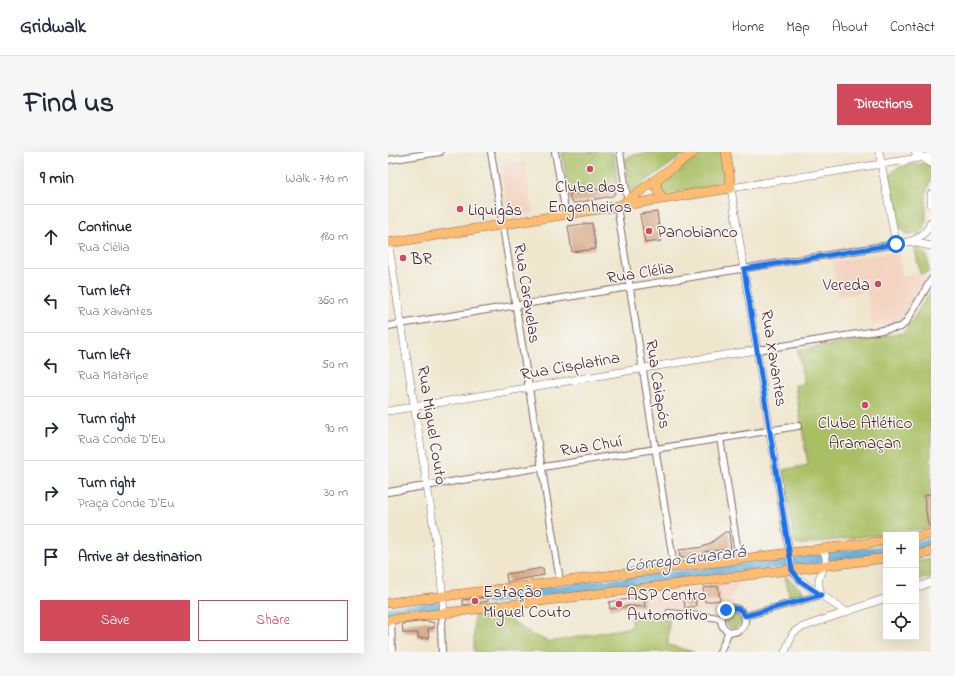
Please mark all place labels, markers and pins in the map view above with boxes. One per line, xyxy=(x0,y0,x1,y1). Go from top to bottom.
marker: Clube dos Engenheiros xyxy=(585,164,595,174)
place label: Clube dos Engenheiros xyxy=(548,175,632,222)
place label: Liquigás xyxy=(468,198,522,225)
marker: Liquigás xyxy=(455,204,465,214)
place label: Panobianco xyxy=(657,220,738,245)
marker: Panobianco xyxy=(644,226,654,236)
place label: BR xyxy=(410,247,432,272)
marker: BR xyxy=(398,253,408,263)
place label: Vereda xyxy=(822,273,870,298)
marker: Vereda xyxy=(873,279,883,289)
marker: Clube Atlético Aramaçan xyxy=(860,400,870,410)
place label: Clube Atlético Aramaçan xyxy=(818,411,912,456)
place label: Estação Miguel Couto xyxy=(483,580,571,627)
place label: ASP Centro Automotivo xyxy=(627,583,708,628)
marker: Estação Miguel Couto xyxy=(470,596,480,606)
marker: ASP Centro Automotivo xyxy=(614,599,624,609)

